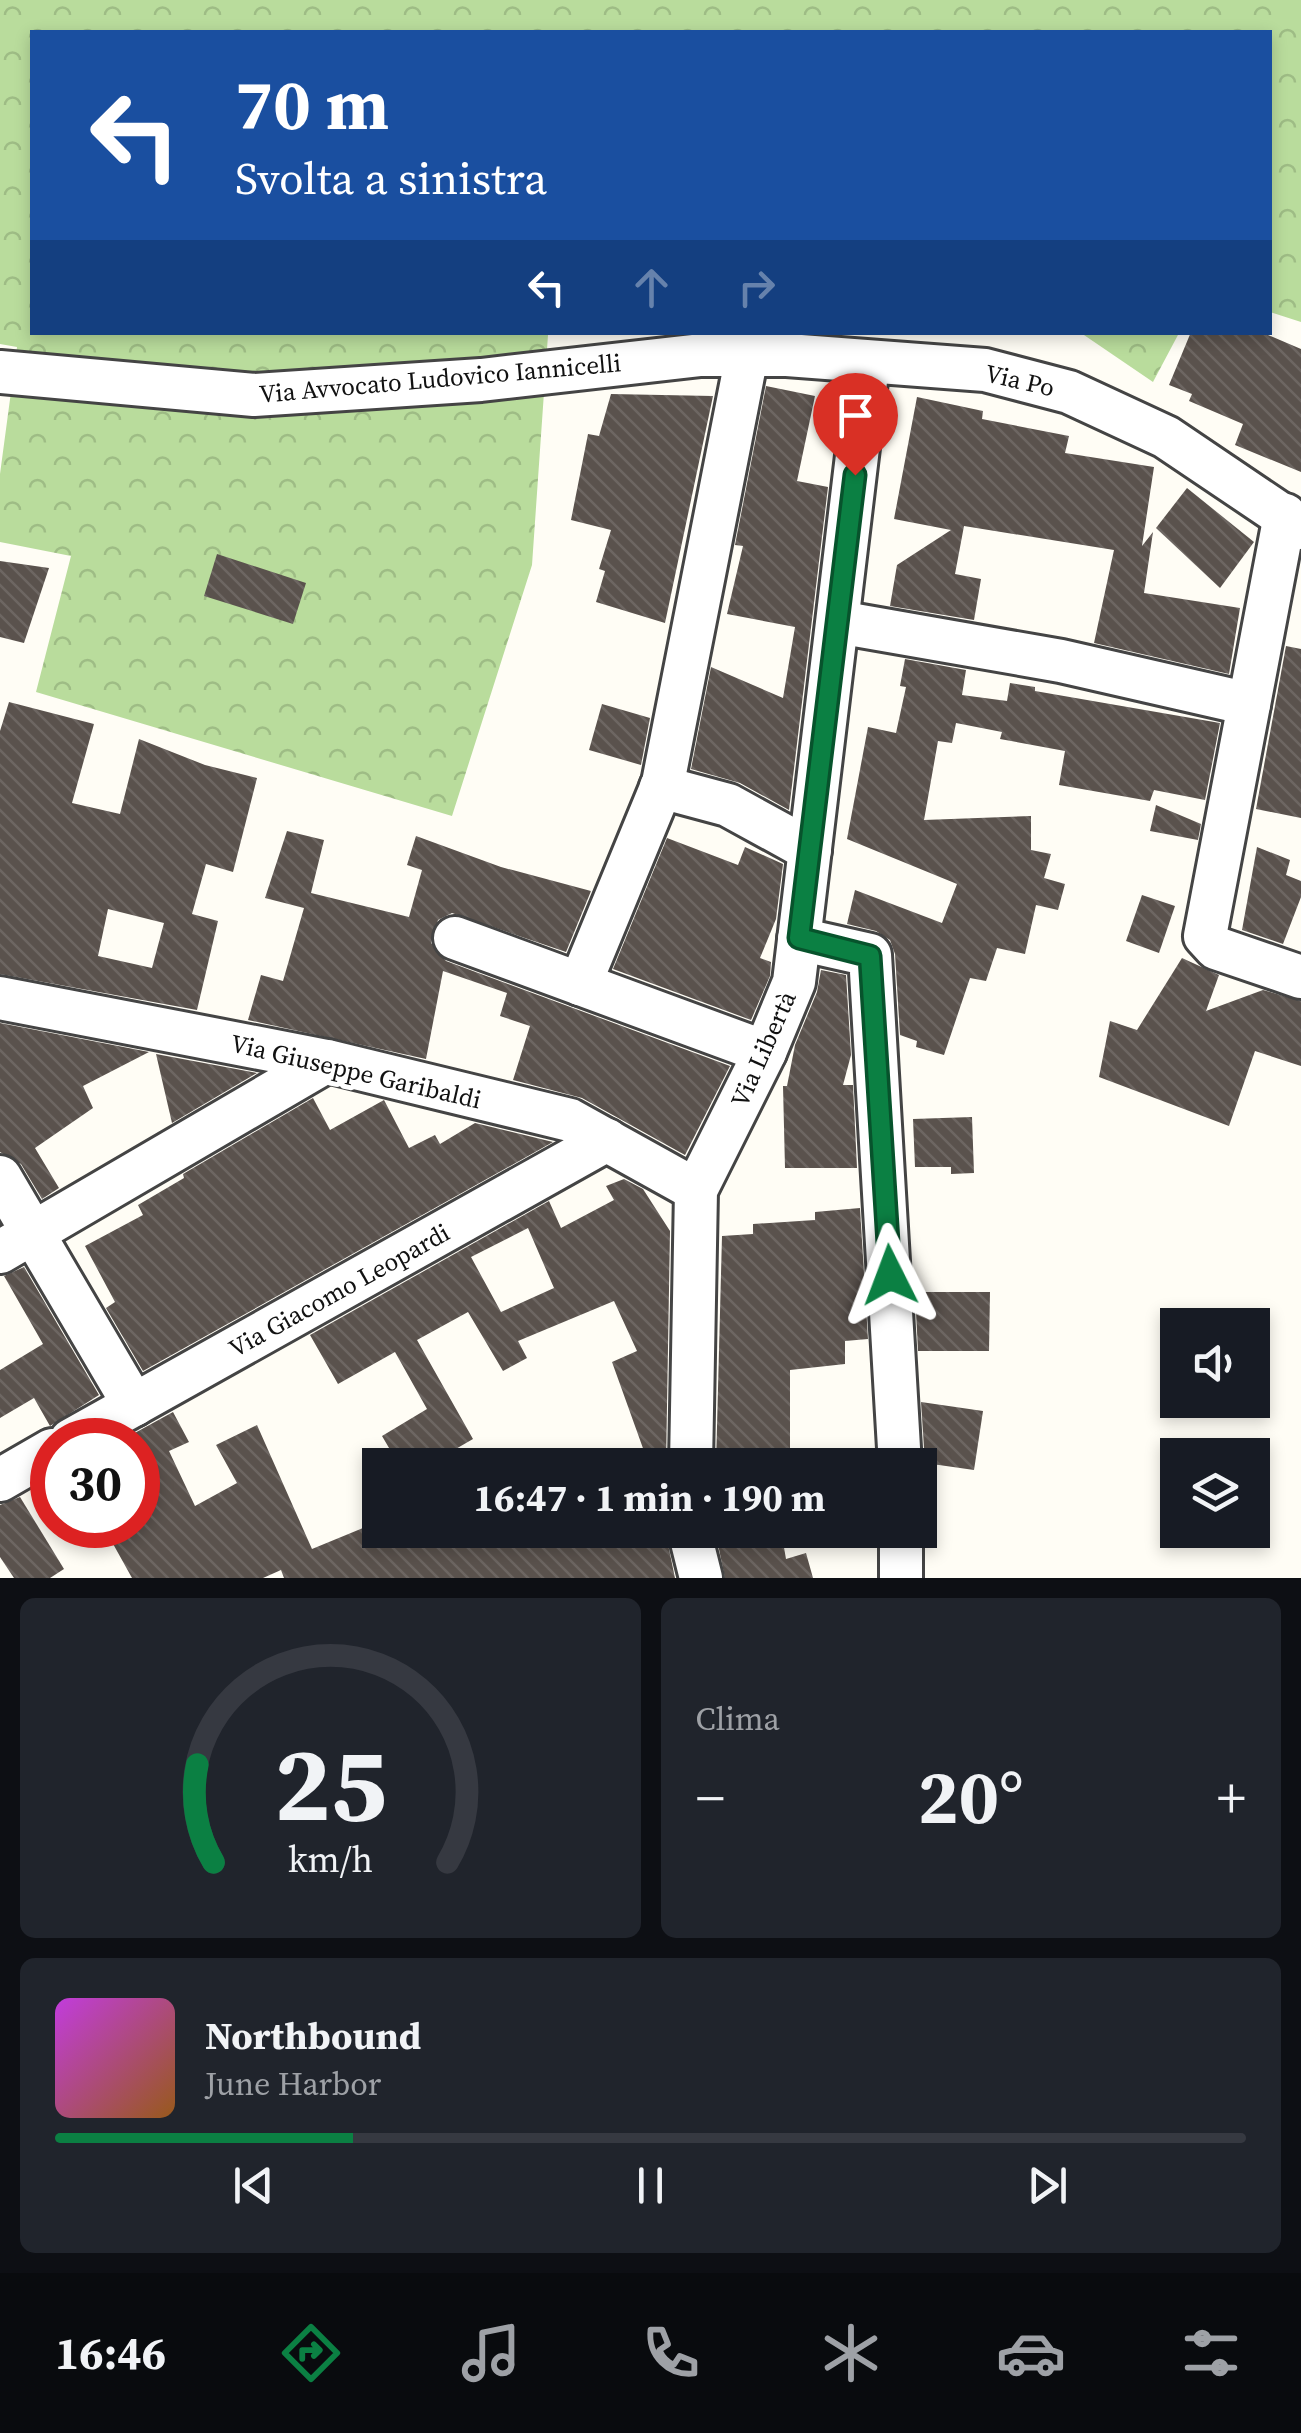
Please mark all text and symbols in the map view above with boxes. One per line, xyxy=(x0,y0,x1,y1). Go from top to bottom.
text: 70 m xyxy=(235,56,389,152)
icon: left xyxy=(70,70,200,200)
text: Svolta a sinistra xyxy=(235,147,547,209)
icon: left xyxy=(519,260,574,315)
icon: ahead xyxy=(624,260,679,315)
icon: right xyxy=(729,260,784,315)
street label: Via Avvocato Ludovico Iannicelli xyxy=(258,345,622,411)
street label: Via Po xyxy=(982,356,1058,404)
pin xyxy=(813,373,898,476)
icon: arrive xyxy=(828,388,883,443)
street label: Via Libertà xyxy=(722,985,804,1112)
street label: Via Giuseppe Garibaldi xyxy=(228,1026,484,1116)
street label: Via Giacomo Leopardi xyxy=(222,1215,456,1365)
position arrow xyxy=(838,1223,942,1327)
map controls xyxy=(1160,1308,1270,1548)
button: sound xyxy=(1160,1308,1270,1418)
speed limit sign: 30 xyxy=(30,1418,160,1548)
button: layers xyxy=(1160,1438,1270,1548)
text: 16:47 · 1 min · 190 m xyxy=(473,1472,826,1524)
text: Clima xyxy=(696,1697,780,1741)
text: 25 xyxy=(274,1712,387,1855)
text: 20° xyxy=(918,1745,1024,1848)
text: − xyxy=(696,1760,725,1835)
text: + xyxy=(1217,1760,1246,1835)
text: km/h xyxy=(288,1835,373,1884)
text: Northbound xyxy=(205,2010,421,2062)
text: June Harbor xyxy=(205,2062,381,2106)
icon: previous xyxy=(226,2158,281,2213)
icon: pause xyxy=(623,2158,678,2213)
icon: next xyxy=(1020,2158,1075,2213)
icon: directions xyxy=(276,2318,346,2388)
icon: music xyxy=(456,2318,526,2388)
icon: phone xyxy=(636,2318,706,2388)
icon: climate xyxy=(816,2318,886,2388)
icon: car xyxy=(996,2318,1066,2388)
icon: filters xyxy=(1176,2318,1246,2388)
text: 16:46 xyxy=(55,2322,166,2384)

